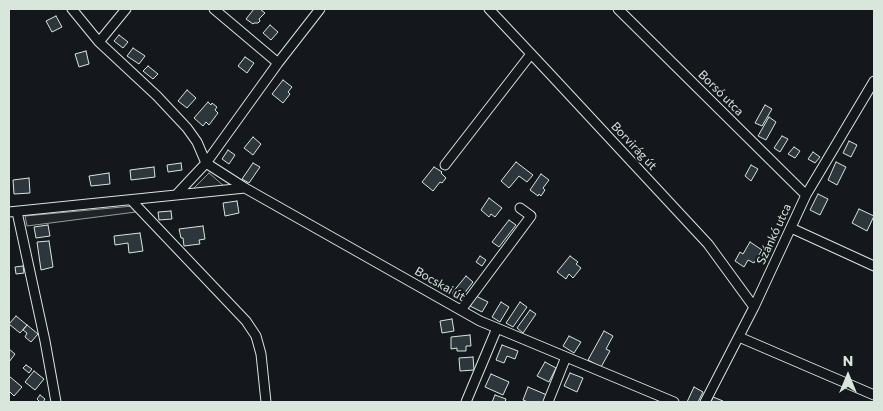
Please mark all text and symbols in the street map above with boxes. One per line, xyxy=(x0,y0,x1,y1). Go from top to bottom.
street label: Borsó utca xyxy=(695,67,747,119)
street label: Borvirág út xyxy=(608,119,660,173)
street label: Szánkó utca xyxy=(754,201,794,267)
street label: Bocskai út xyxy=(412,264,468,304)
north arrow xyxy=(823,351,873,401)
text: N xyxy=(843,352,853,369)

